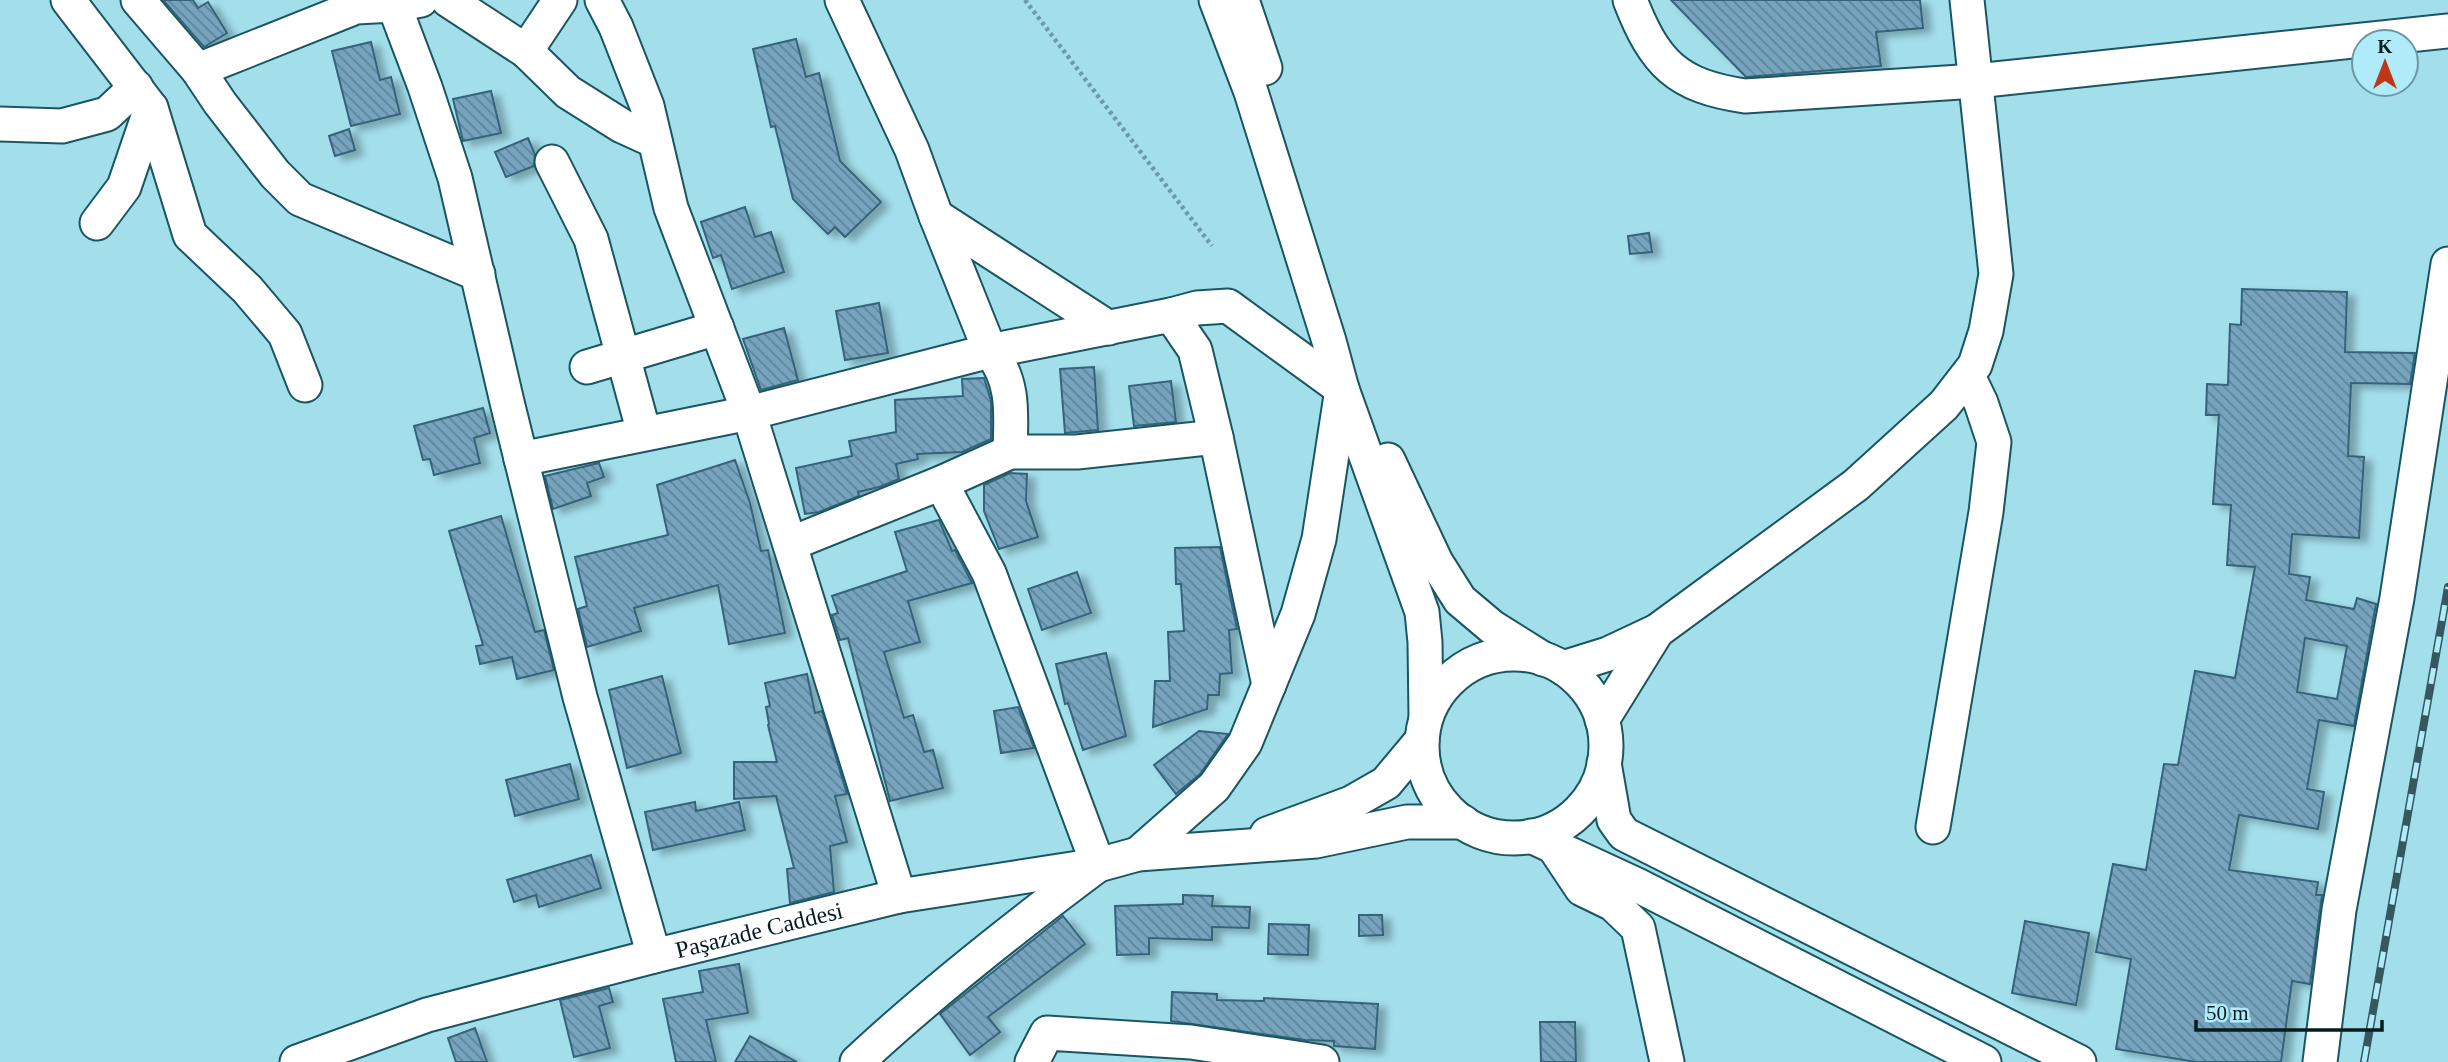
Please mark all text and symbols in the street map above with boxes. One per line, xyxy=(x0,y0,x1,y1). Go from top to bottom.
north arrow xyxy=(2350,28,2420,98)
text: K xyxy=(2378,36,2393,57)
street label: Paşazade Caddesi xyxy=(673,897,846,963)
scale bar xyxy=(2196,988,2382,1032)
text: 50 m xyxy=(2206,1001,2249,1025)

